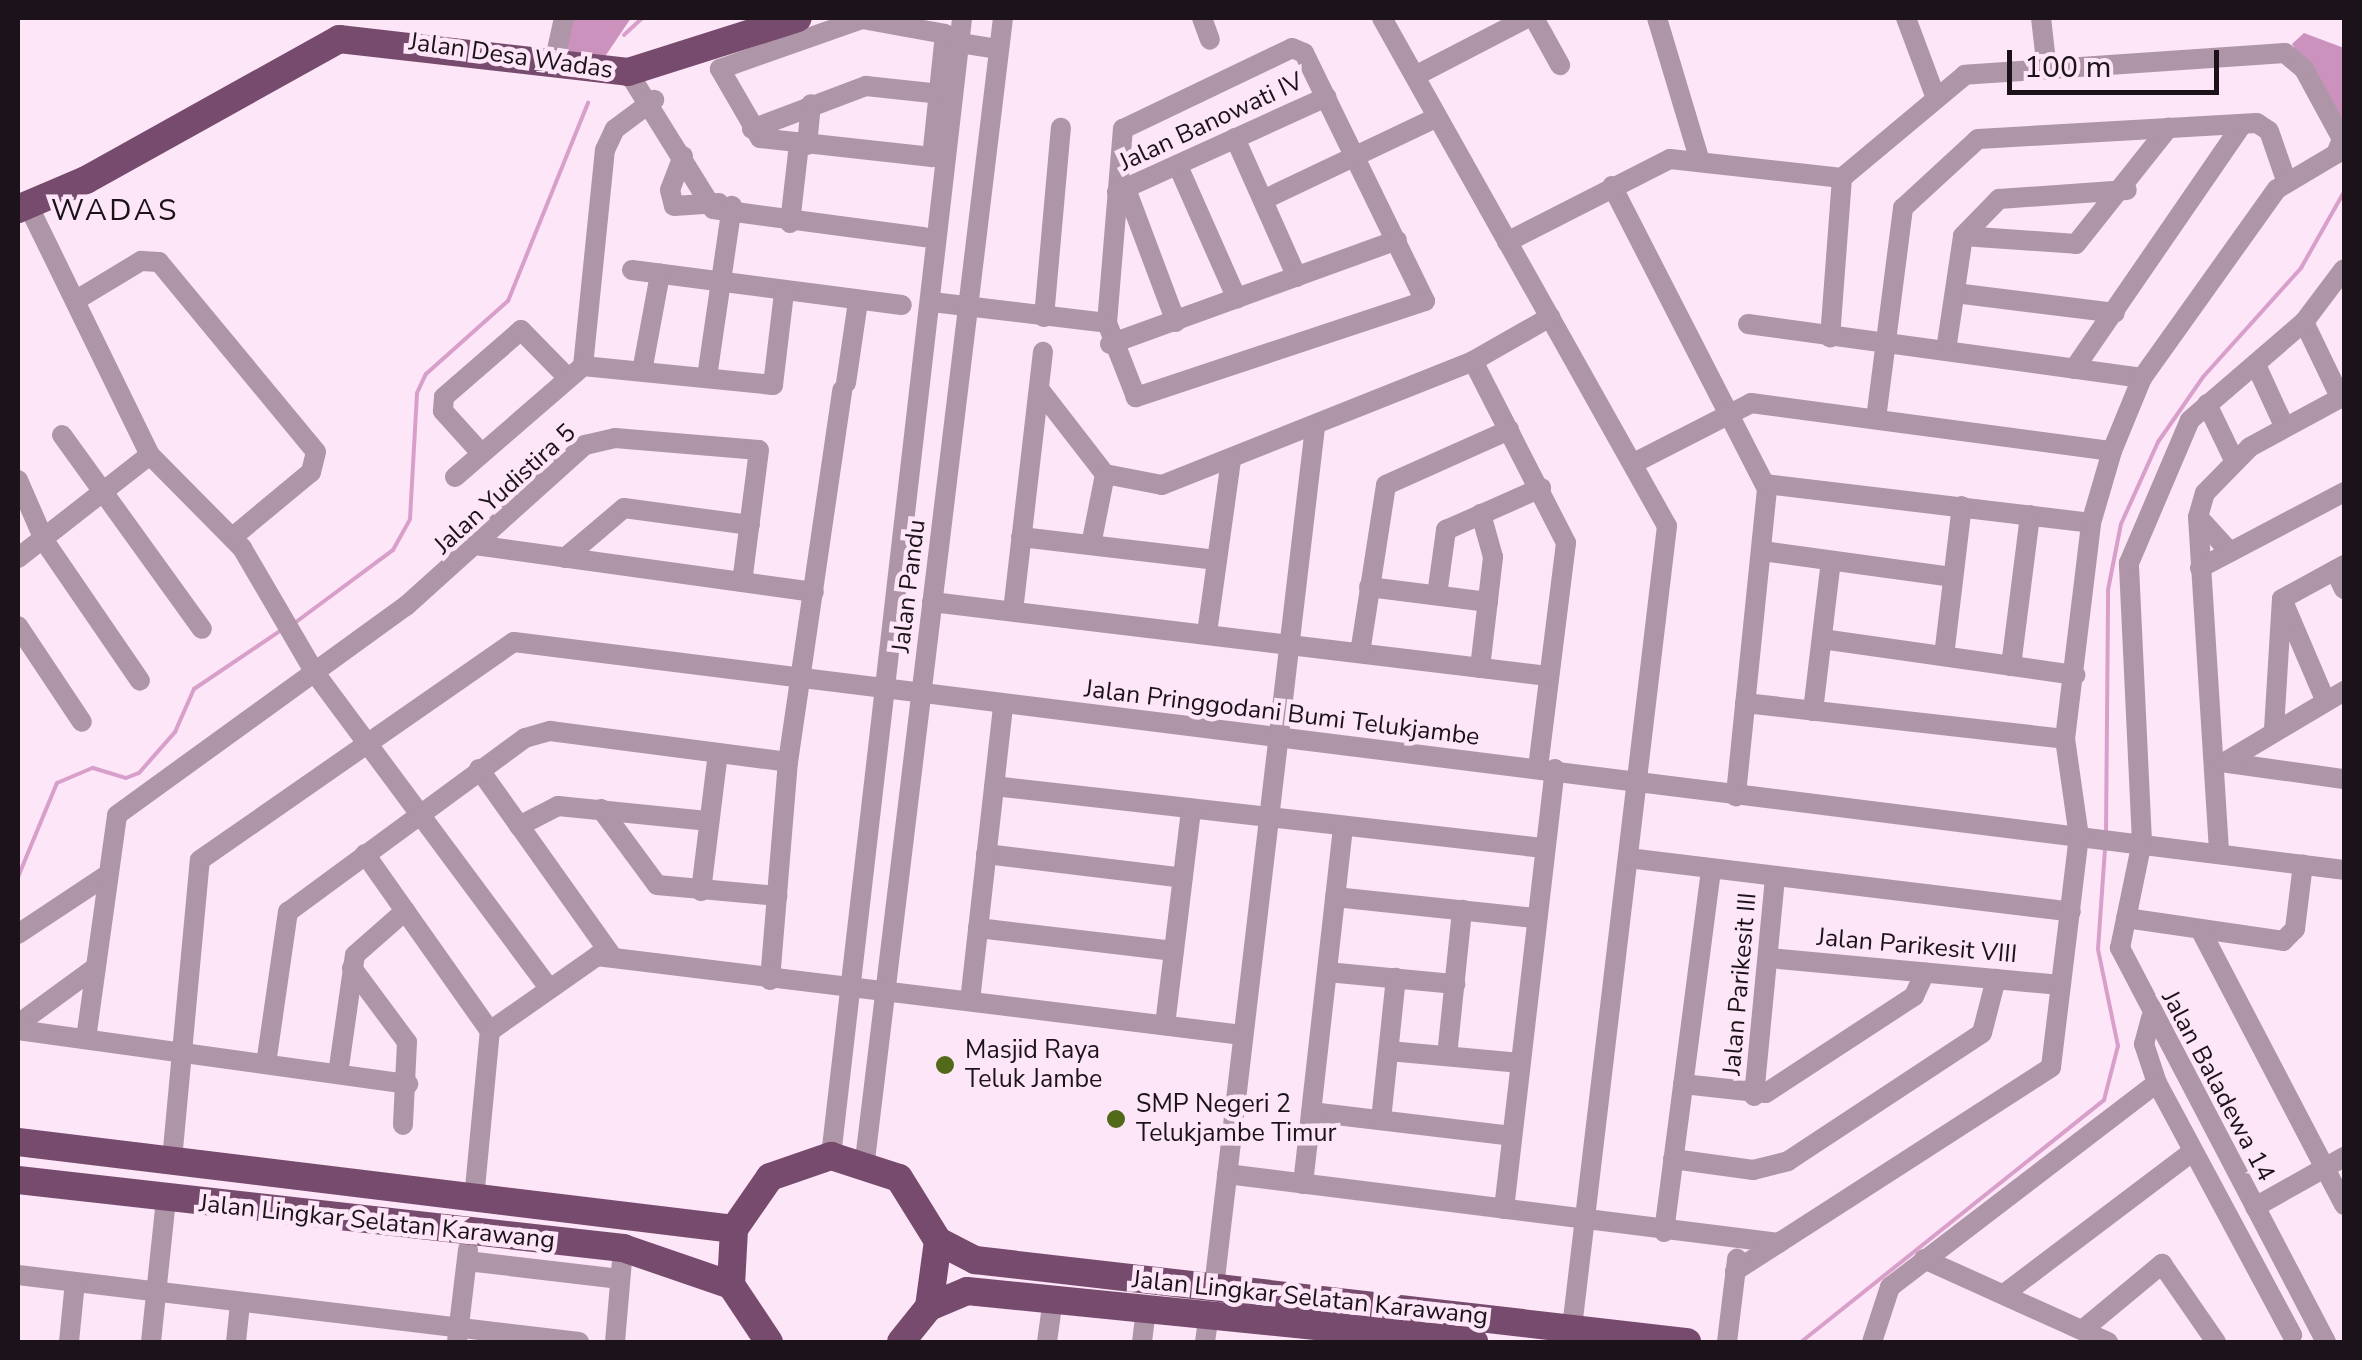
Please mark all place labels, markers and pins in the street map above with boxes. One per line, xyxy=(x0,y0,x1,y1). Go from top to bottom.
place label: Masjid Raya Teluk Jambe xyxy=(965,1036,1102,1095)
marker: Masjid Raya Teluk Jambe xyxy=(934,1054,956,1076)
place label: SMP Negeri 2 Telukjambe Timur xyxy=(1136,1090,1336,1149)
marker: SMP Negeri 2 Telukjambe Timur xyxy=(1105,1108,1127,1130)

